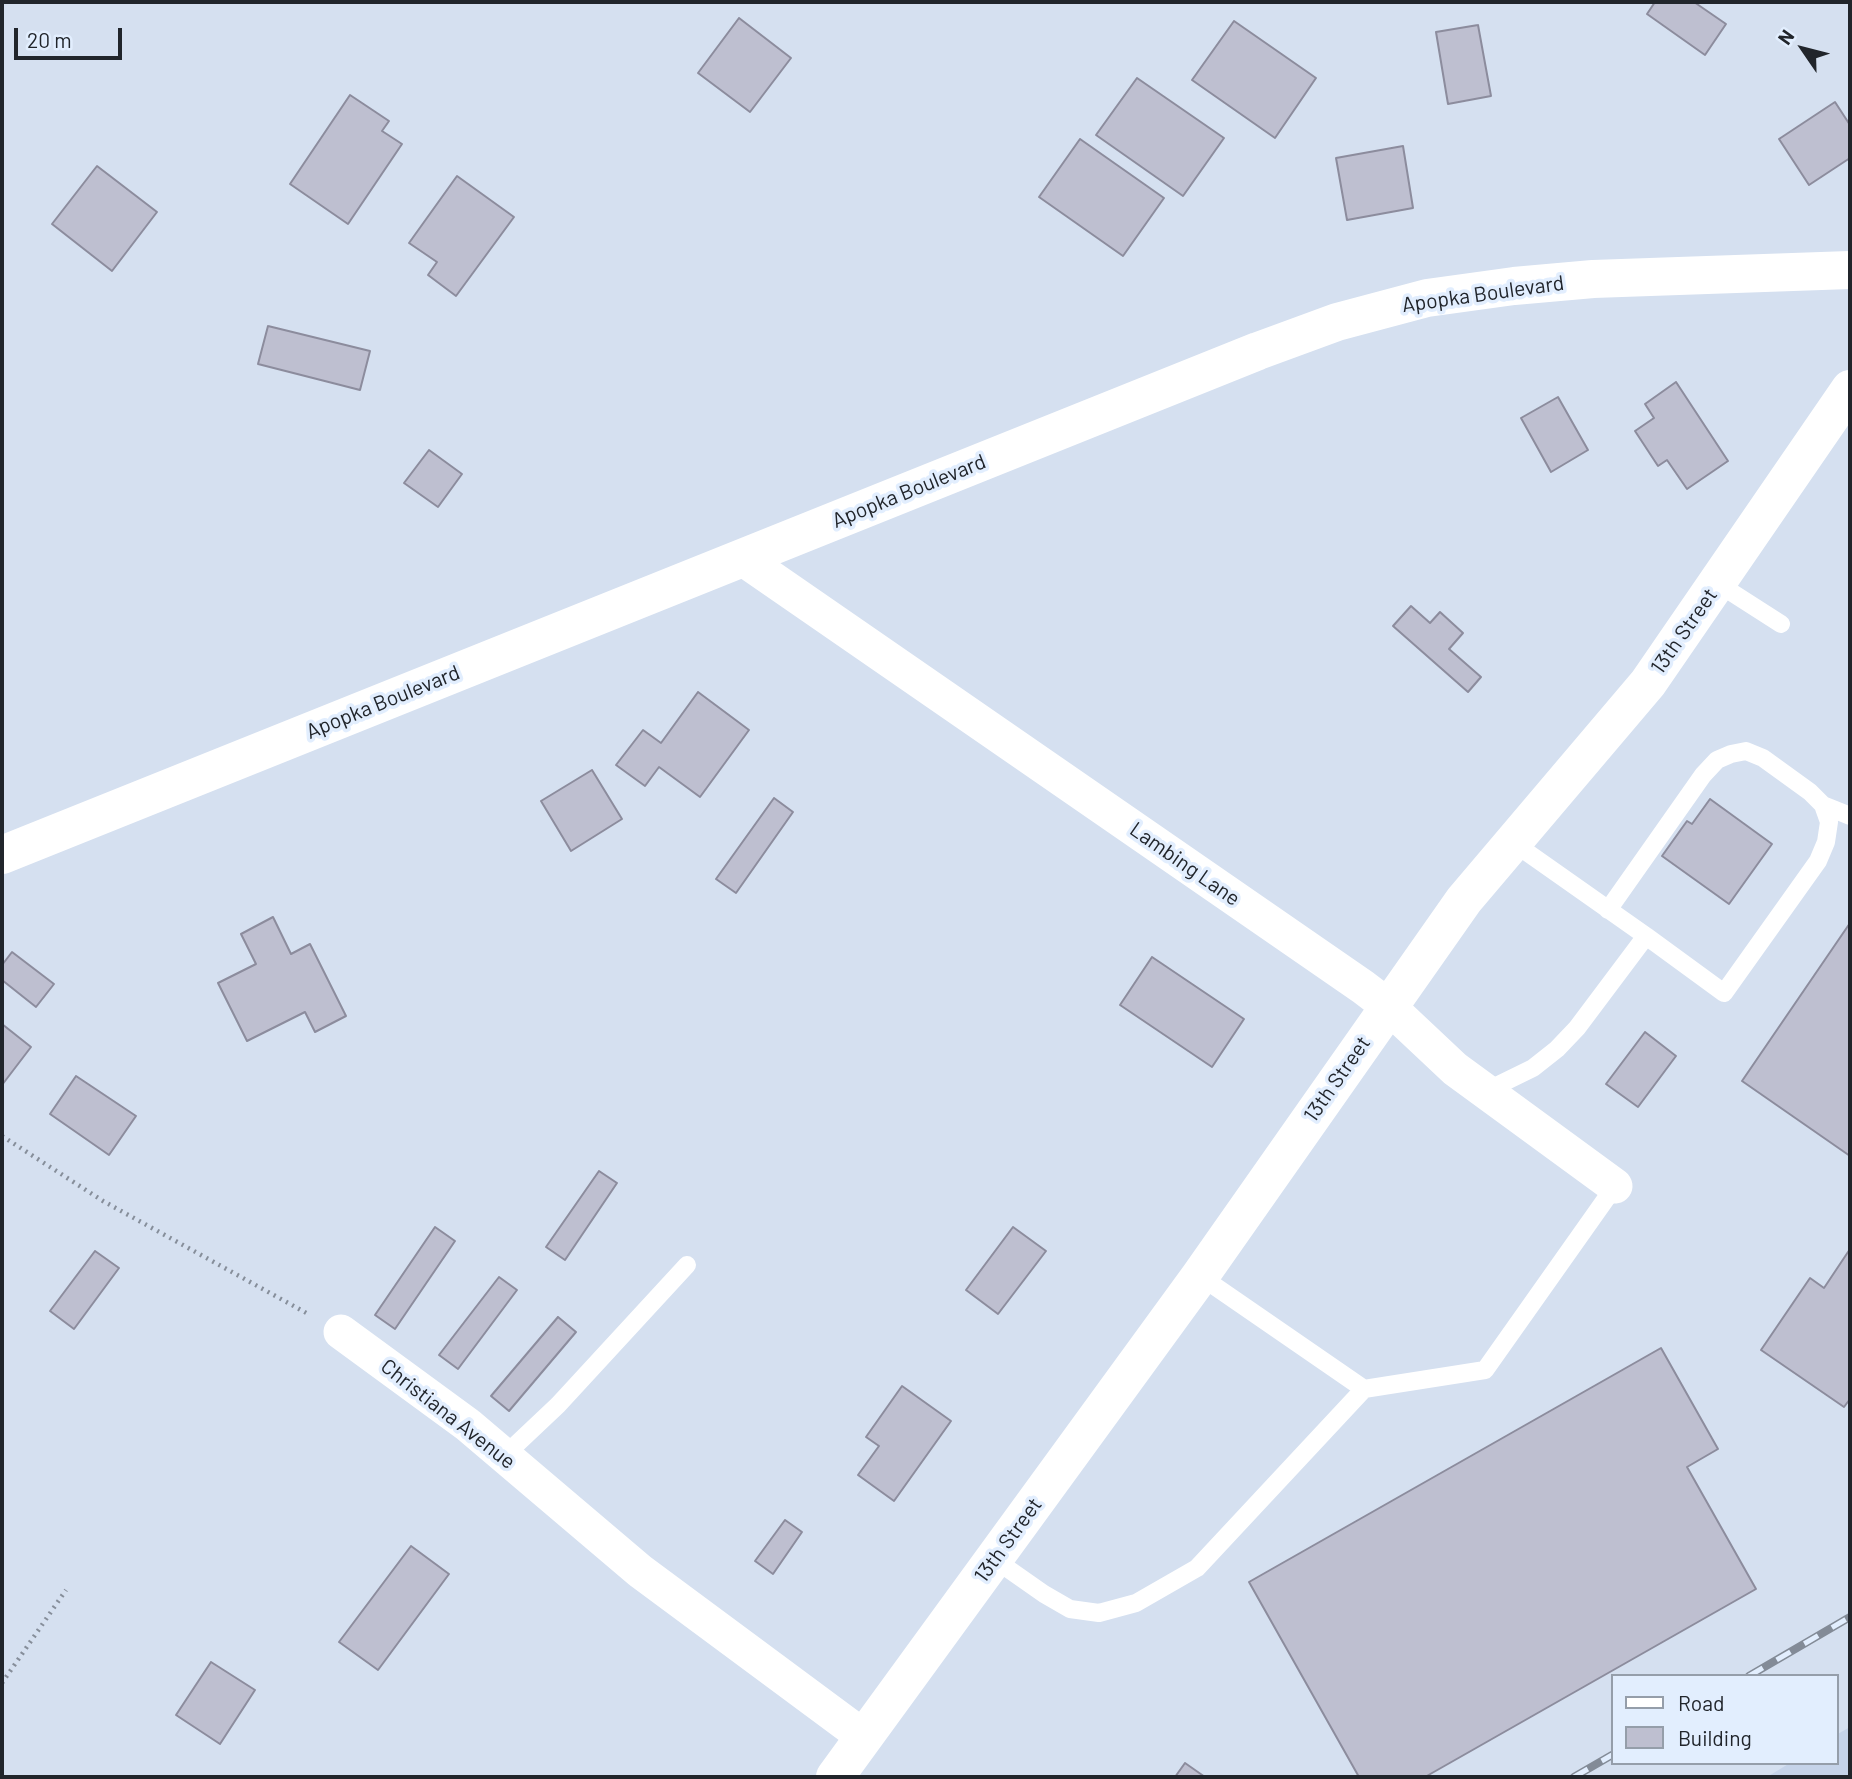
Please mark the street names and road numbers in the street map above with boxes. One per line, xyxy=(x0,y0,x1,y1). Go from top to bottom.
street label: Apopka Boulevard xyxy=(1400,270,1566,318)
street label: Apopka Boulevard xyxy=(828,449,990,533)
street label: 13th Street xyxy=(1645,583,1723,679)
street label: Apopka Boulevard xyxy=(302,660,464,744)
street label: Lambing Lane xyxy=(1125,817,1245,911)
street label: 13th Street xyxy=(1298,1031,1376,1127)
street label: Christiana Avenue xyxy=(376,1354,520,1474)
street label: 13th Street xyxy=(969,1493,1047,1587)

